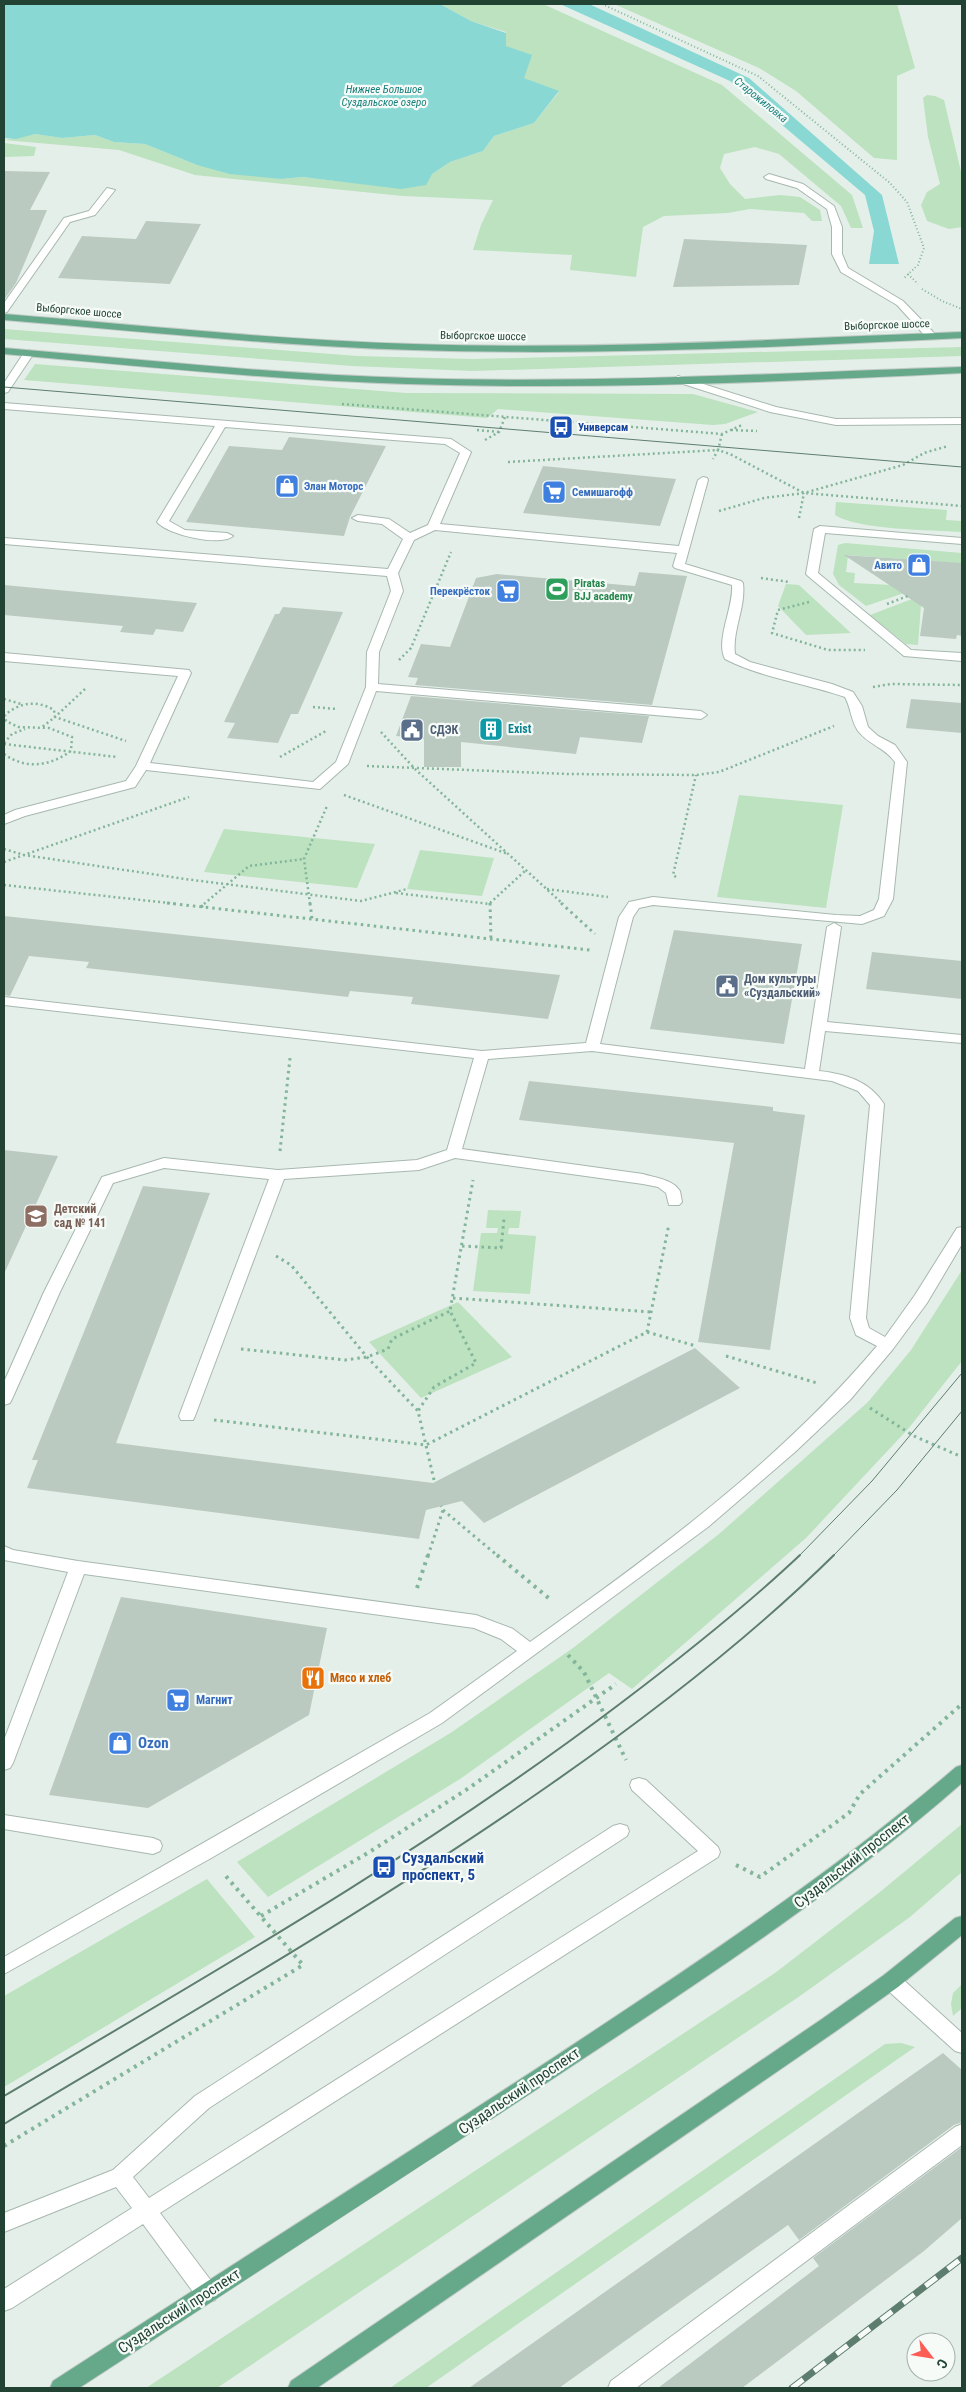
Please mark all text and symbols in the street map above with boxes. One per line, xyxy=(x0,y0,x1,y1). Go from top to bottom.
water label: Старожиловка xyxy=(732,74,790,126)
water label: Нижнее Большое Суздальское озеро xyxy=(341,83,427,109)
street label: Выборгское шоссе xyxy=(36,301,122,321)
street label: Выборгское шоссе xyxy=(844,317,930,333)
street label: Выборгское шоссе xyxy=(440,329,526,343)
bus stop icon: Универсам xyxy=(548,414,574,440)
place label: Универсам xyxy=(578,421,628,434)
shop icon: Элан Моторс xyxy=(274,473,300,499)
supermarket icon: Семишагофф xyxy=(541,479,567,505)
place label: Элан Моторс xyxy=(304,480,363,493)
place label: Семишагофф xyxy=(572,486,633,499)
shop icon: Авито xyxy=(906,552,932,578)
place label: Авито xyxy=(874,559,903,572)
sports icon: Piratas BJJ academy xyxy=(544,576,570,602)
place label: Piratas BJJ academy xyxy=(574,577,633,603)
supermarket icon: Перекрёсток xyxy=(495,578,521,604)
place label: Перекрёсток xyxy=(430,585,490,598)
building icon: Exist xyxy=(478,716,504,742)
public building icon: СДЭК xyxy=(399,717,425,743)
place label: Exist xyxy=(508,722,532,736)
place label: СДЭК xyxy=(430,723,459,737)
place label: Дом культуры «Суздальский» xyxy=(744,972,820,1000)
public building icon: Дом культуры «Суздальский» xyxy=(714,973,740,999)
place label: Детский сад № 141 xyxy=(54,1202,106,1230)
school or university icon: Детский сад № 141 xyxy=(23,1203,49,1229)
restaurant icon: Мясо и хлеб xyxy=(300,1665,326,1691)
place label: Мясо и хлеб xyxy=(330,1671,391,1685)
supermarket icon: Магнит xyxy=(165,1687,191,1713)
place label: Магнит xyxy=(196,1693,233,1707)
shop icon: Ozon xyxy=(107,1730,133,1756)
place label: Ozon xyxy=(138,1734,169,1752)
street label: Суздальский проспект xyxy=(790,1810,914,1912)
place label: Суздальский проспект, 5 xyxy=(402,1849,484,1884)
bus stop icon: Суздальский проспект, 5 xyxy=(371,1854,397,1880)
street label: Суздальский проспект xyxy=(455,2044,583,2138)
street label: Суздальский проспект xyxy=(115,2265,243,2357)
north arrow xyxy=(906,2332,956,2382)
text: С xyxy=(933,2356,951,2371)

